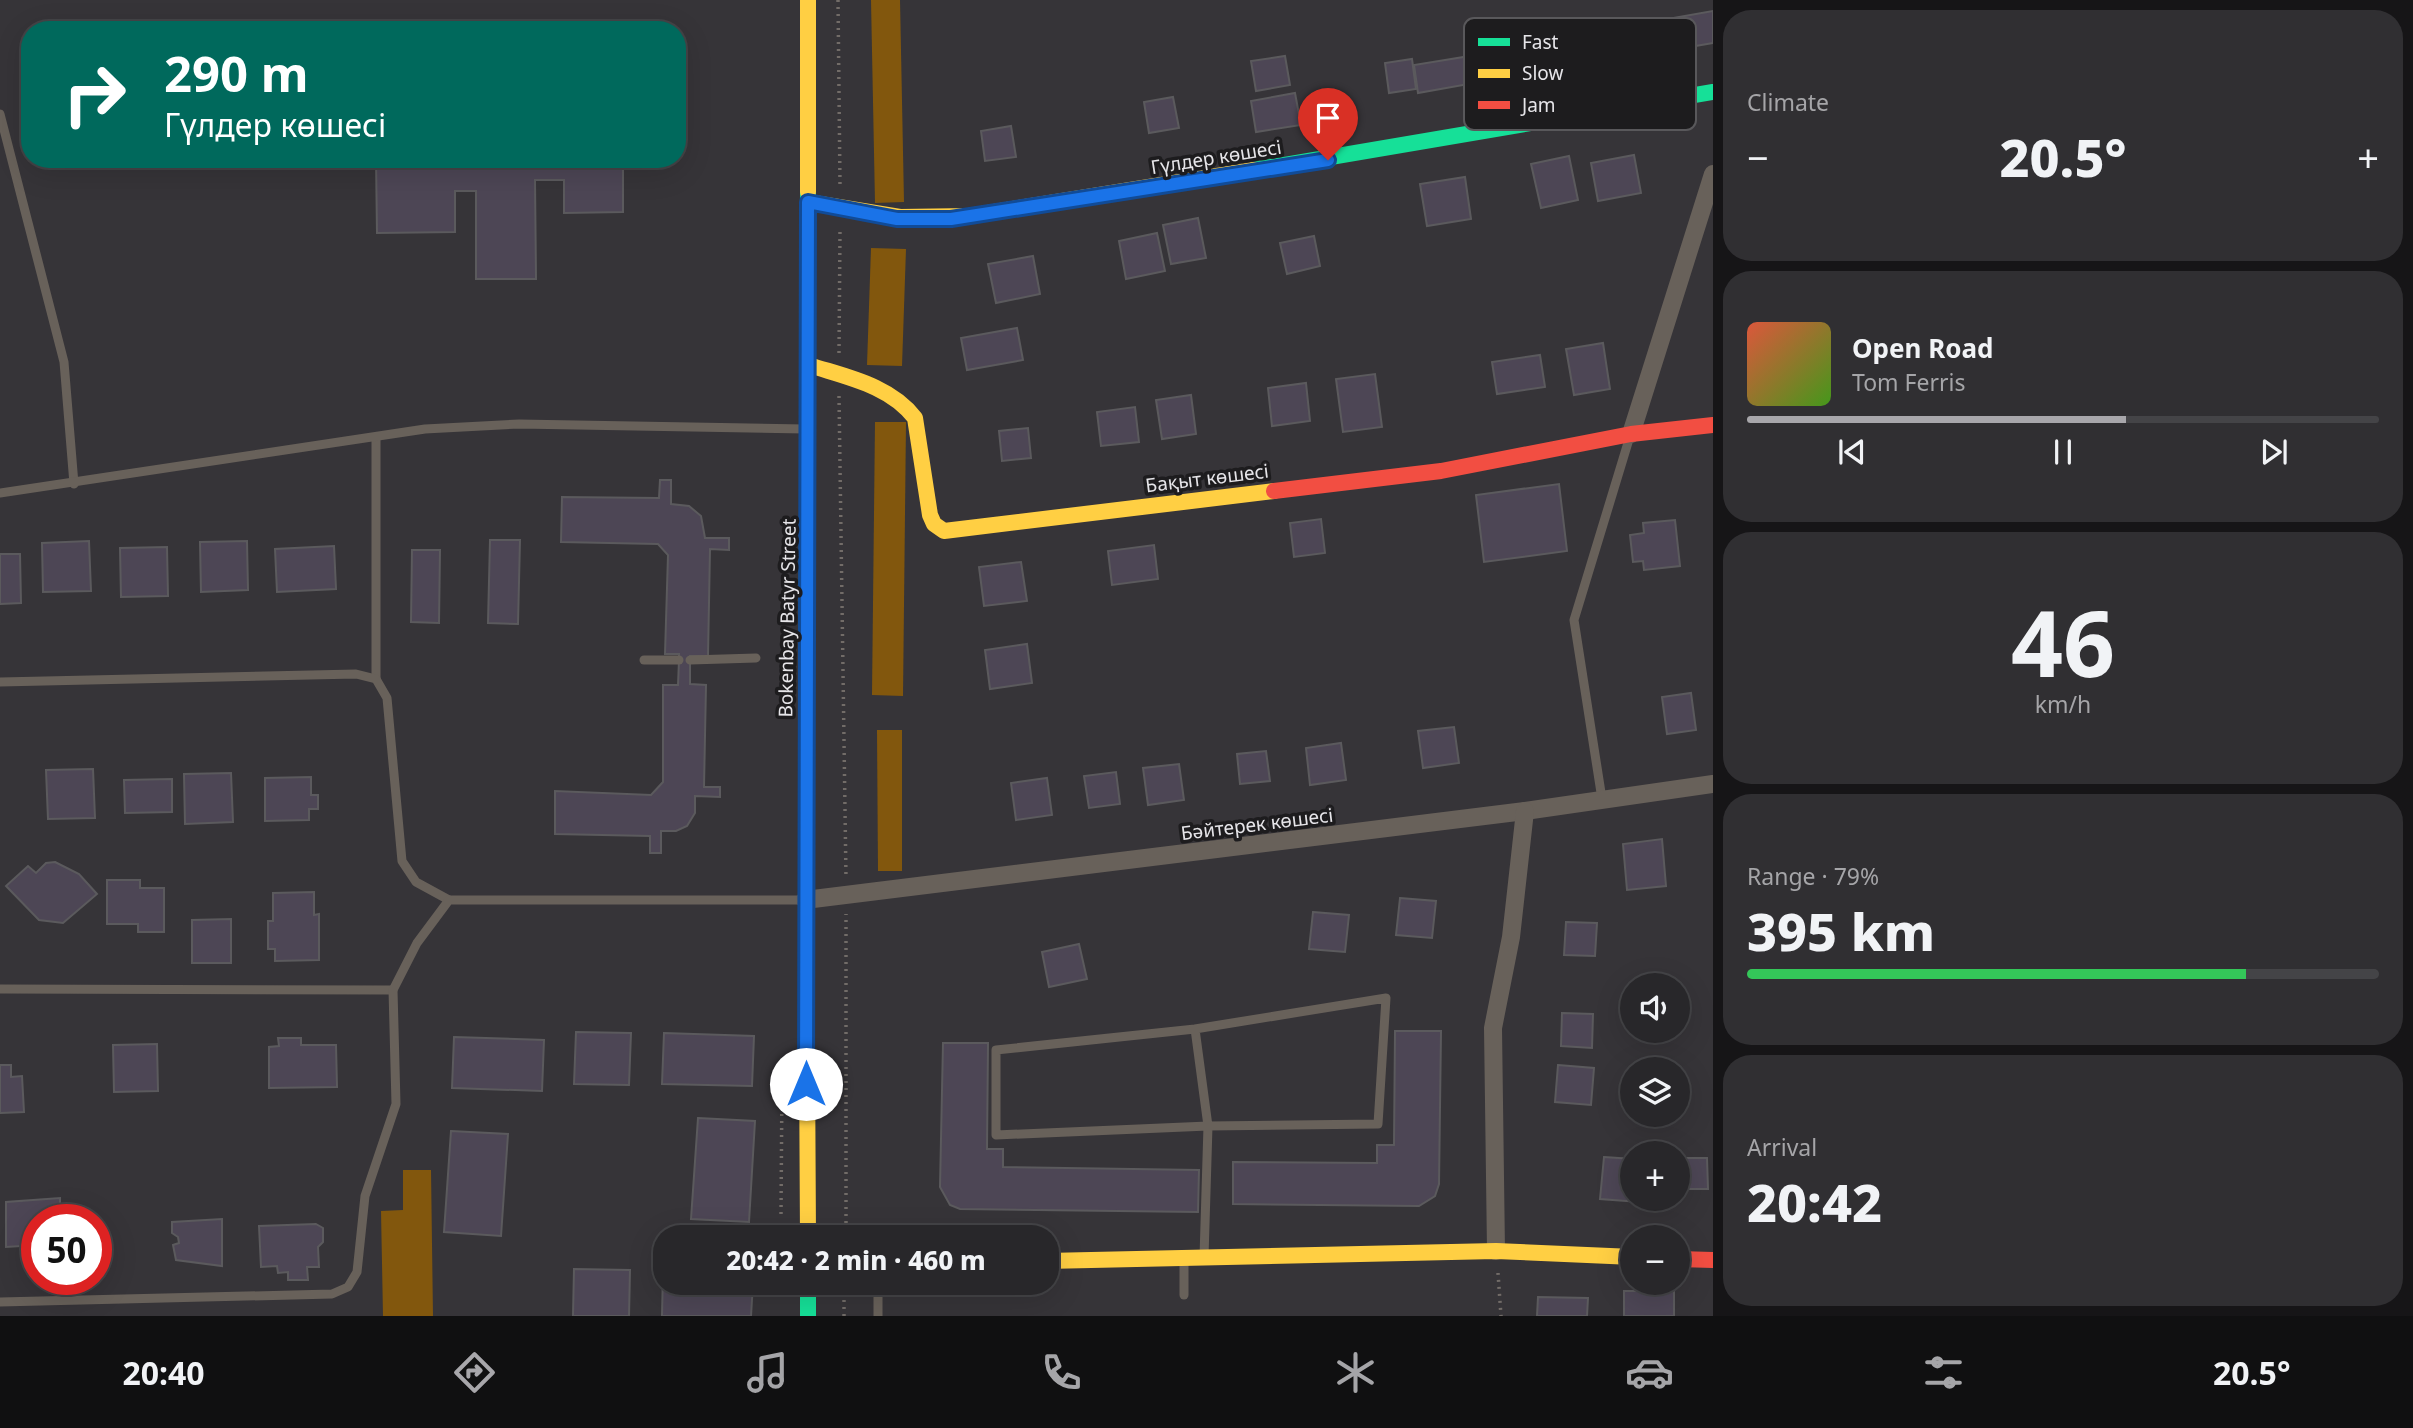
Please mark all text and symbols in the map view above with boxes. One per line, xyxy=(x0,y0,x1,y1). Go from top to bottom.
legend xyxy=(1464,18,1696,130)
text: Fast xyxy=(1522,29,1559,55)
text: 290 m xyxy=(164,40,309,106)
icon: right xyxy=(49,49,140,140)
text: Slow xyxy=(1522,60,1563,86)
text: Climate xyxy=(1747,86,1829,118)
pin xyxy=(1298,88,1358,160)
text: Jam xyxy=(1520,92,1556,118)
icon: arrive xyxy=(1309,99,1347,137)
text: Гүлдер көшесі xyxy=(164,103,386,146)
text: 20.5° xyxy=(2000,121,2126,192)
text: − xyxy=(1747,131,1769,183)
text: + xyxy=(2357,131,2379,183)
street label: Гүлдер көшесі xyxy=(1149,134,1283,180)
text: Open Road xyxy=(1852,330,1994,366)
text: Tom Ferris xyxy=(1852,366,1965,398)
icon: previous xyxy=(1833,433,1871,471)
icon: pause xyxy=(2044,433,2082,471)
icon: next xyxy=(2255,433,2293,471)
street label: Бақыт көшесі xyxy=(1144,458,1270,498)
street label: Bokenbay Batyr Street xyxy=(772,518,802,718)
text: 46 xyxy=(2011,580,2115,704)
text: km/h xyxy=(2035,688,2091,720)
street label: Бәйтерек көшесі xyxy=(1179,802,1335,846)
text: Range · 79% xyxy=(1747,860,1879,892)
text: 395 km xyxy=(1747,895,1935,966)
map controls xyxy=(1620,973,1690,1295)
button: sound xyxy=(1620,973,1690,1043)
position arrow xyxy=(769,1047,843,1121)
button: layers xyxy=(1620,1057,1690,1127)
text: Arrival xyxy=(1747,1131,1817,1163)
button: + xyxy=(1620,1141,1690,1211)
text: 20:42 xyxy=(1747,1166,1882,1237)
speed limit sign: 50 xyxy=(21,1204,112,1295)
button: − xyxy=(1620,1225,1690,1295)
text: 20:42 · 2 min · 460 m xyxy=(726,1242,986,1278)
icon: directions xyxy=(450,1348,499,1397)
icon: music xyxy=(743,1348,792,1397)
icon: phone xyxy=(1037,1348,1086,1397)
icon: climate xyxy=(1331,1348,1380,1397)
icon: car xyxy=(1625,1348,1674,1397)
icon: filters xyxy=(1919,1348,1968,1397)
text: 20:40 xyxy=(122,1351,205,1394)
text: 20.5° xyxy=(2213,1351,2291,1394)

